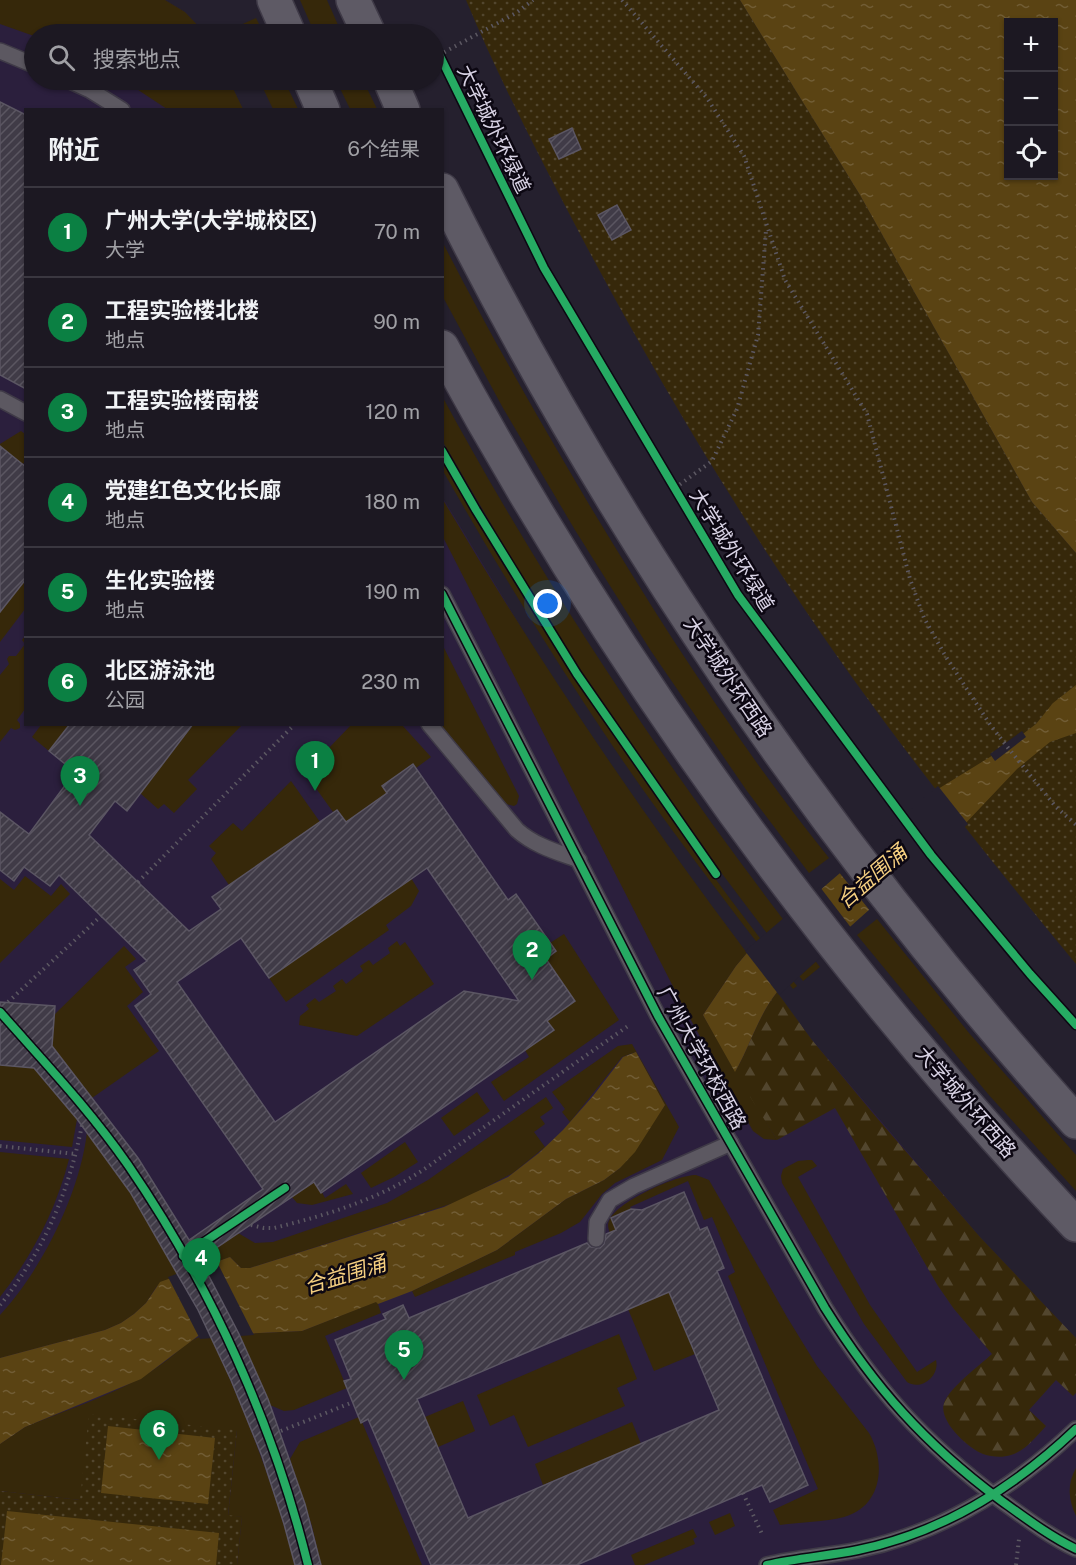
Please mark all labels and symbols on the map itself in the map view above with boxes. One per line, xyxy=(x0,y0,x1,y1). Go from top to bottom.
street label: 大学城外环绿道 xyxy=(453,61,535,197)
street label: 大学城外环绿道 xyxy=(685,484,779,616)
your location xyxy=(533,589,562,618)
street label: 大学城外环西路 xyxy=(679,612,777,742)
pin: 1 xyxy=(296,742,334,791)
pin: 3 xyxy=(60,756,100,806)
water label: 合益围涌 xyxy=(832,838,913,914)
pin: 2 xyxy=(512,930,552,980)
street label: 广州大学环校西路 xyxy=(653,982,751,1134)
street label: 大学城外环西路 xyxy=(911,1041,1021,1163)
pin: 4 xyxy=(182,1238,220,1288)
water label: 合益围涌 xyxy=(301,1250,391,1299)
pin: 5 xyxy=(384,1330,424,1380)
pin: 6 xyxy=(140,1410,178,1460)

